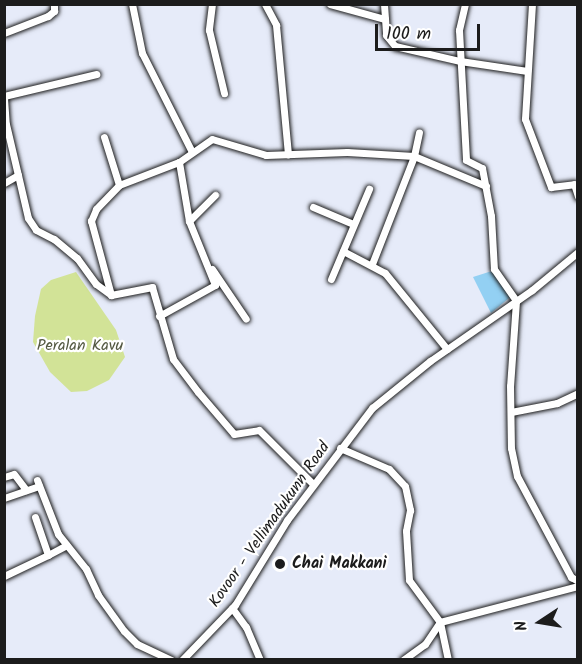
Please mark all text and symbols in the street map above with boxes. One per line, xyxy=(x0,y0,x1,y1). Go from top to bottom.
scale bar xyxy=(378,12,483,50)
text: 100 m xyxy=(386,20,431,49)
park label: Peralan Kavu xyxy=(37,336,123,356)
street label: Kovoor - Vellimadukunn Road xyxy=(206,439,334,611)
place label: Chai Makkani xyxy=(292,554,387,574)
marker: Chai Makkani xyxy=(273,557,287,571)
north arrow xyxy=(510,592,570,652)
text: N xyxy=(509,618,535,633)

